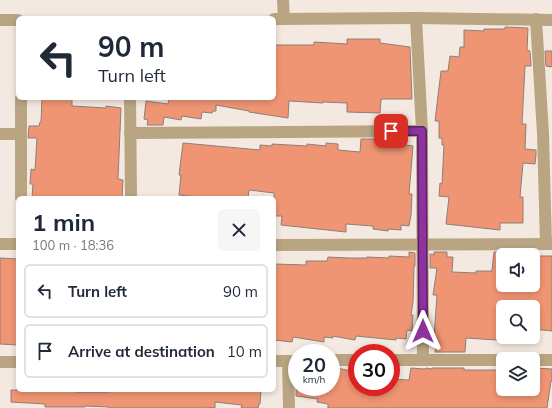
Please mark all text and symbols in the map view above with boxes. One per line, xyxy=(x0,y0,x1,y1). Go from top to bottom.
text: 90 m xyxy=(98,29,164,64)
icon: left xyxy=(32,32,84,84)
text: Turn left xyxy=(98,64,166,87)
pin xyxy=(374,114,408,148)
icon: arrive xyxy=(380,120,402,142)
text: 1 min xyxy=(32,207,95,237)
button: close xyxy=(218,209,260,251)
text: 100 m · 18:36 xyxy=(32,237,114,253)
map controls xyxy=(496,248,540,396)
button: sound xyxy=(496,248,540,292)
icon: left xyxy=(34,280,56,302)
text: Turn left xyxy=(68,282,127,301)
text: 90 m xyxy=(223,282,258,301)
button: search xyxy=(496,300,540,344)
position arrow xyxy=(402,310,444,352)
icon: arrive xyxy=(34,340,56,362)
text: Arrive at destination xyxy=(68,342,215,361)
text: 10 m xyxy=(227,342,262,361)
speed limit sign: 30 xyxy=(348,344,400,396)
text: 20 xyxy=(302,352,326,377)
button: layers xyxy=(496,352,540,396)
text: km/h xyxy=(303,373,325,386)

